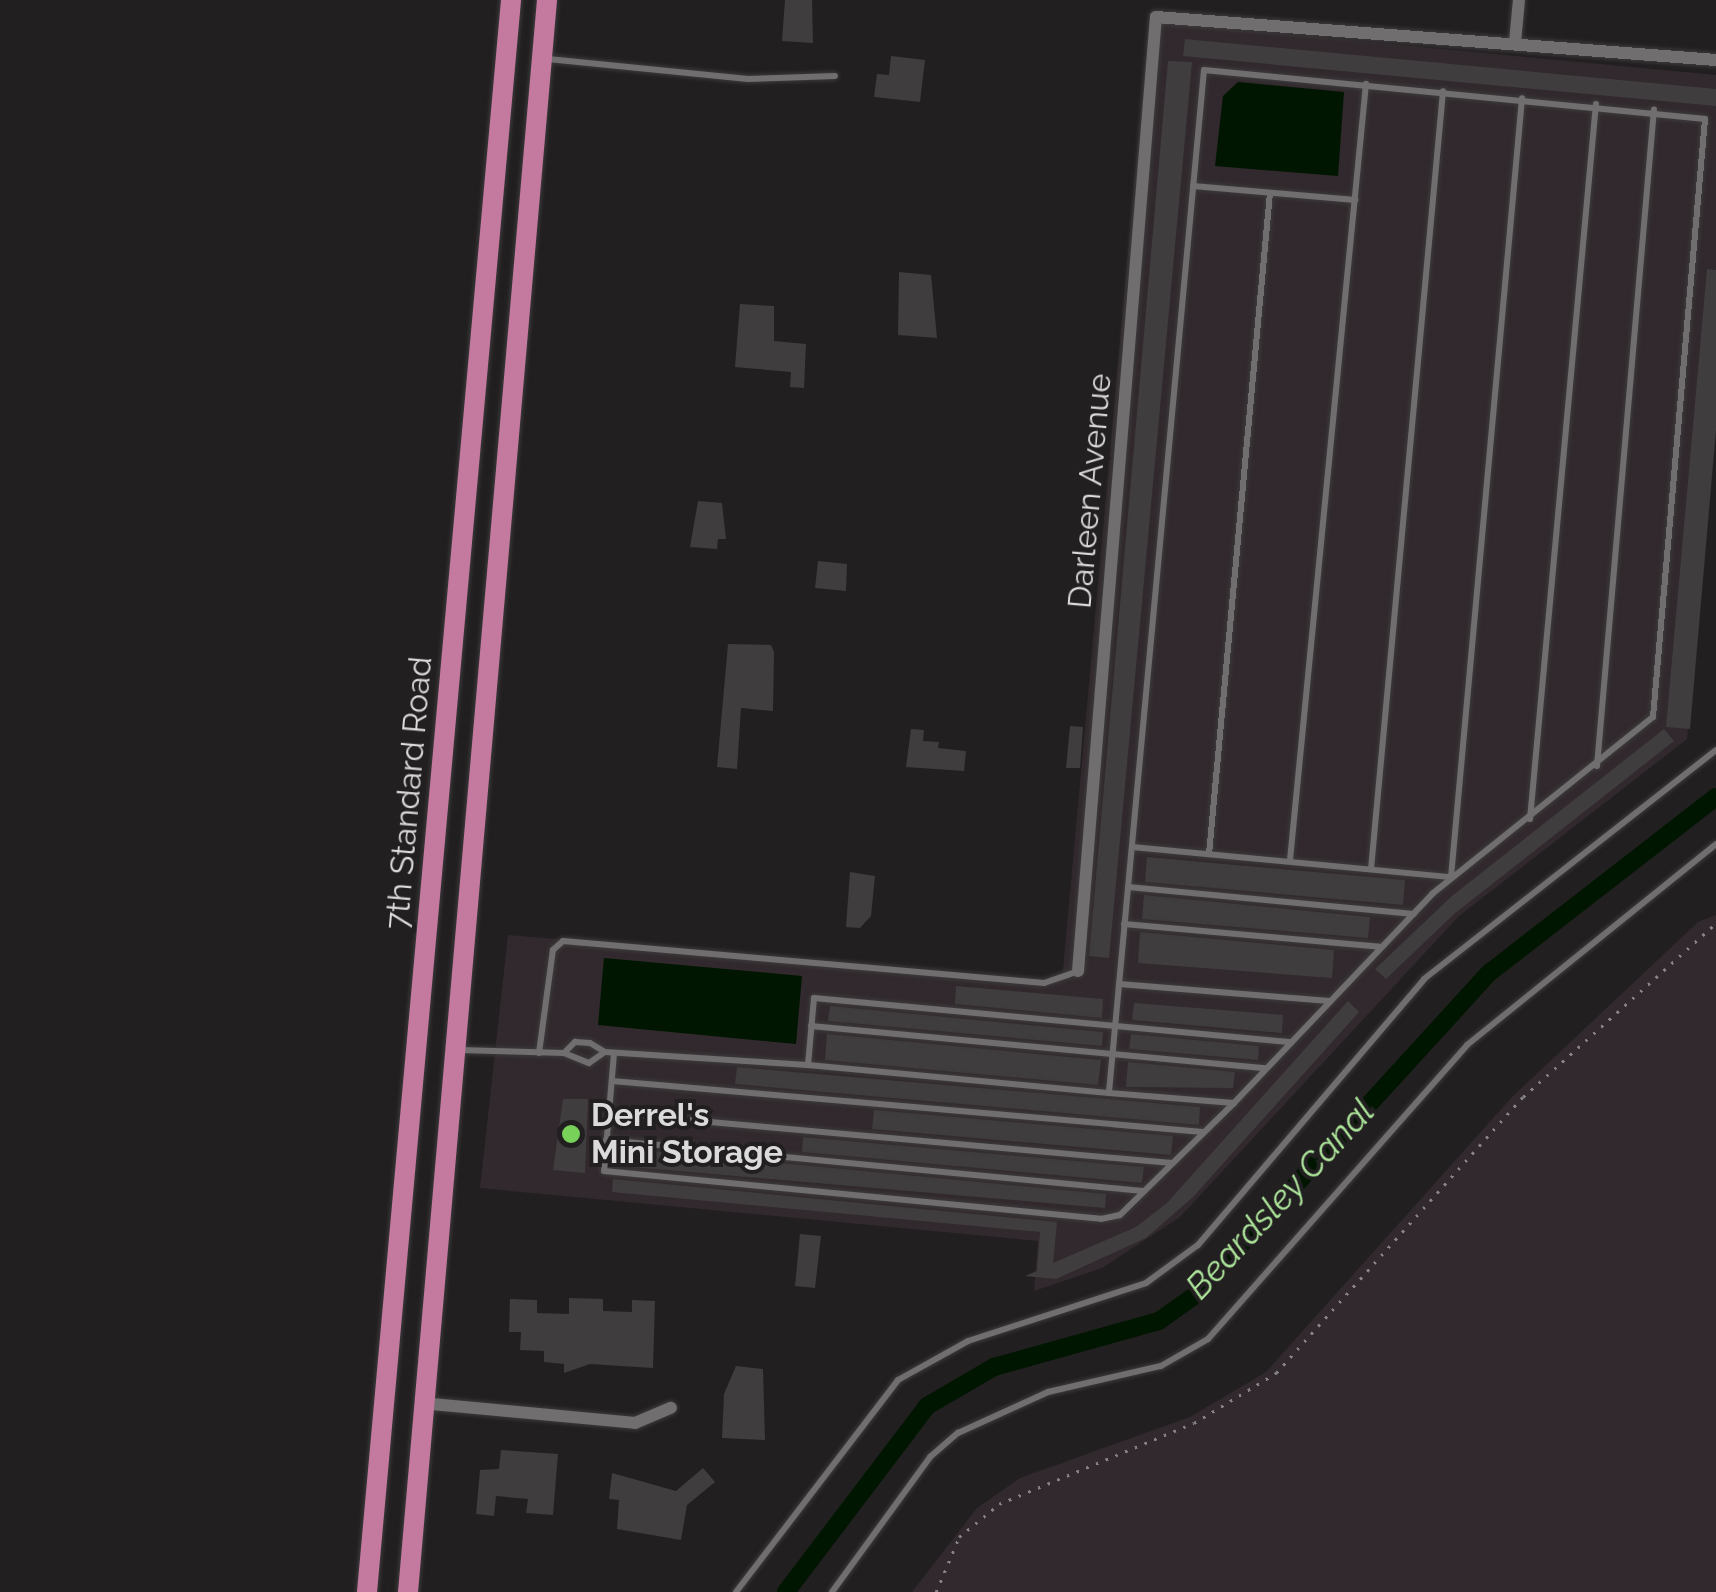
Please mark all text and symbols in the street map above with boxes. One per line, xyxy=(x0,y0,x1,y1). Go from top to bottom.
street label: Darleen Avenue xyxy=(1061,371,1119,611)
street label: 7th Standard Road xyxy=(378,655,440,931)
water label: Beardsley Canal xyxy=(1177,1090,1383,1308)
place label: Derrel's Mini Storage xyxy=(591,1097,783,1172)
marker: Derrel's Mini Storage xyxy=(560,1123,582,1145)

